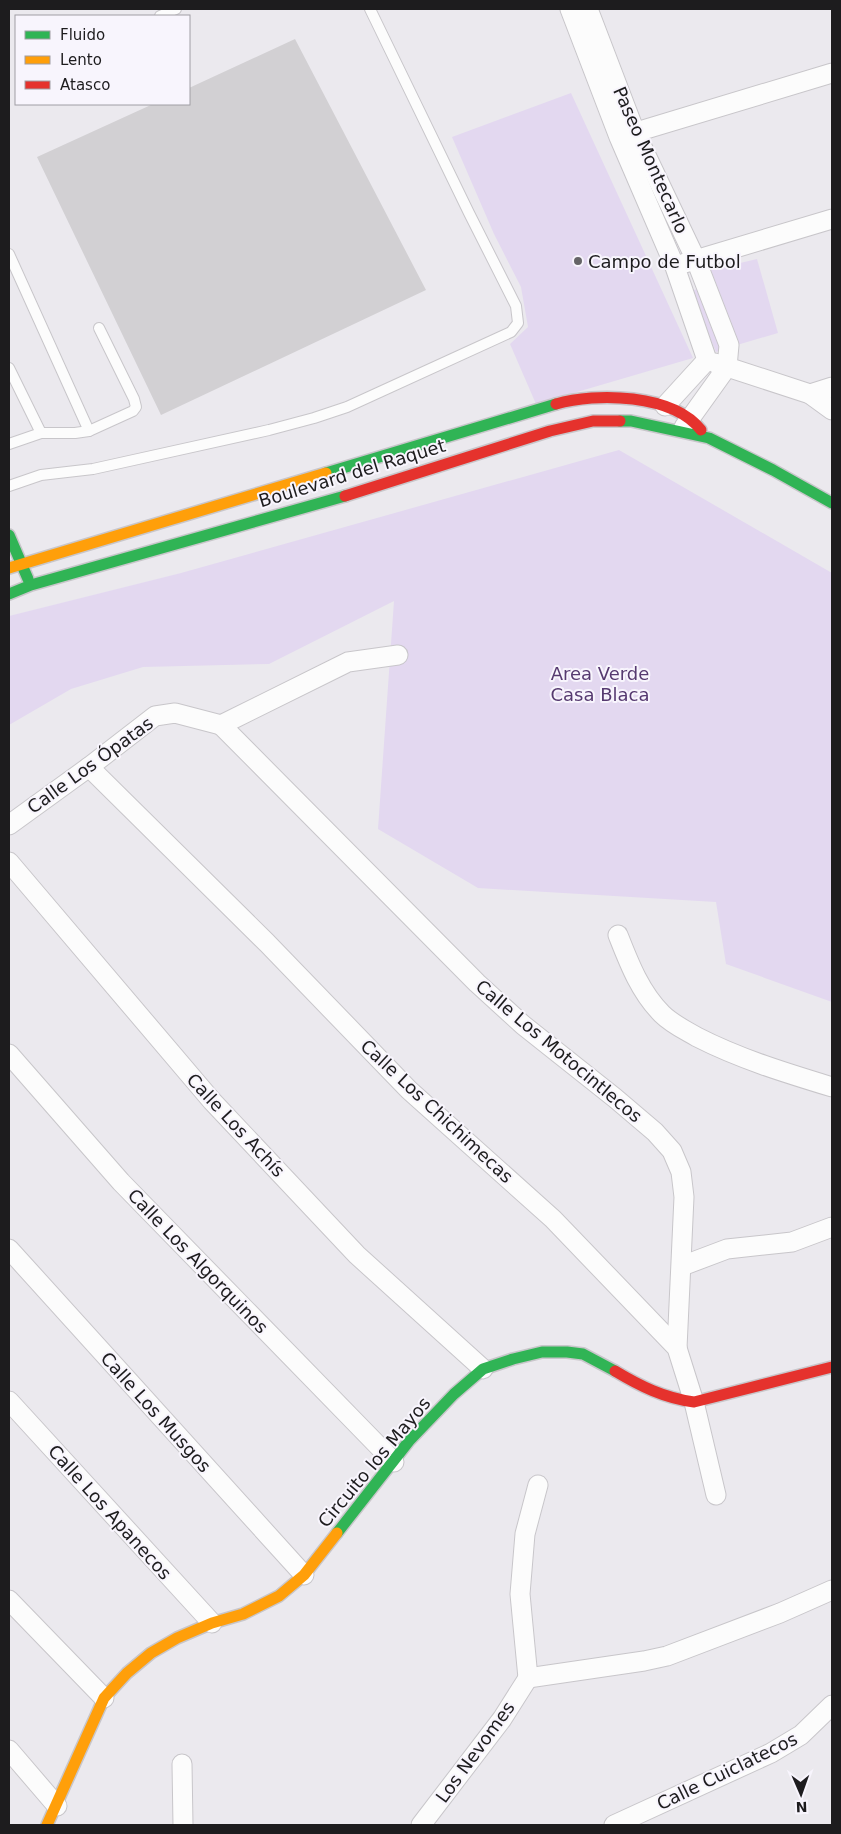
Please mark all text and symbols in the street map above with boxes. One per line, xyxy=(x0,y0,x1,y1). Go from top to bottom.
legend xyxy=(15,15,190,105)
text: Fluido xyxy=(60,26,105,44)
text: Lento xyxy=(60,51,102,69)
text: Atasco xyxy=(60,76,110,94)
street label: Paseo Montecarlo xyxy=(609,83,693,237)
place label: Campo de Futbol xyxy=(588,251,741,272)
marker: Campo de Futbol xyxy=(572,255,584,267)
street label: Boulevard del Raquet xyxy=(256,435,448,511)
park label: Area Verde Casa Blaca xyxy=(550,663,650,705)
street label: Calle Los Ópatas xyxy=(23,712,157,818)
street label: Calle Los Motocintlecos xyxy=(472,975,646,1127)
street label: Calle Los Chichimecas xyxy=(357,1035,517,1187)
street label: Calle Los Achís xyxy=(183,1069,289,1181)
street label: Calle Los Algorquinos xyxy=(124,1184,272,1338)
street label: Calle Los Musgos xyxy=(97,1348,215,1476)
street label: Circuito los Mayos xyxy=(313,1393,435,1531)
street label: Calle Los Apanecos xyxy=(44,1440,176,1584)
street label: Los Nevomes xyxy=(431,1697,519,1807)
street label: Calle Cuiclatecos xyxy=(653,1728,801,1814)
north arrow xyxy=(776,1769,826,1819)
text: N xyxy=(795,1799,808,1815)

